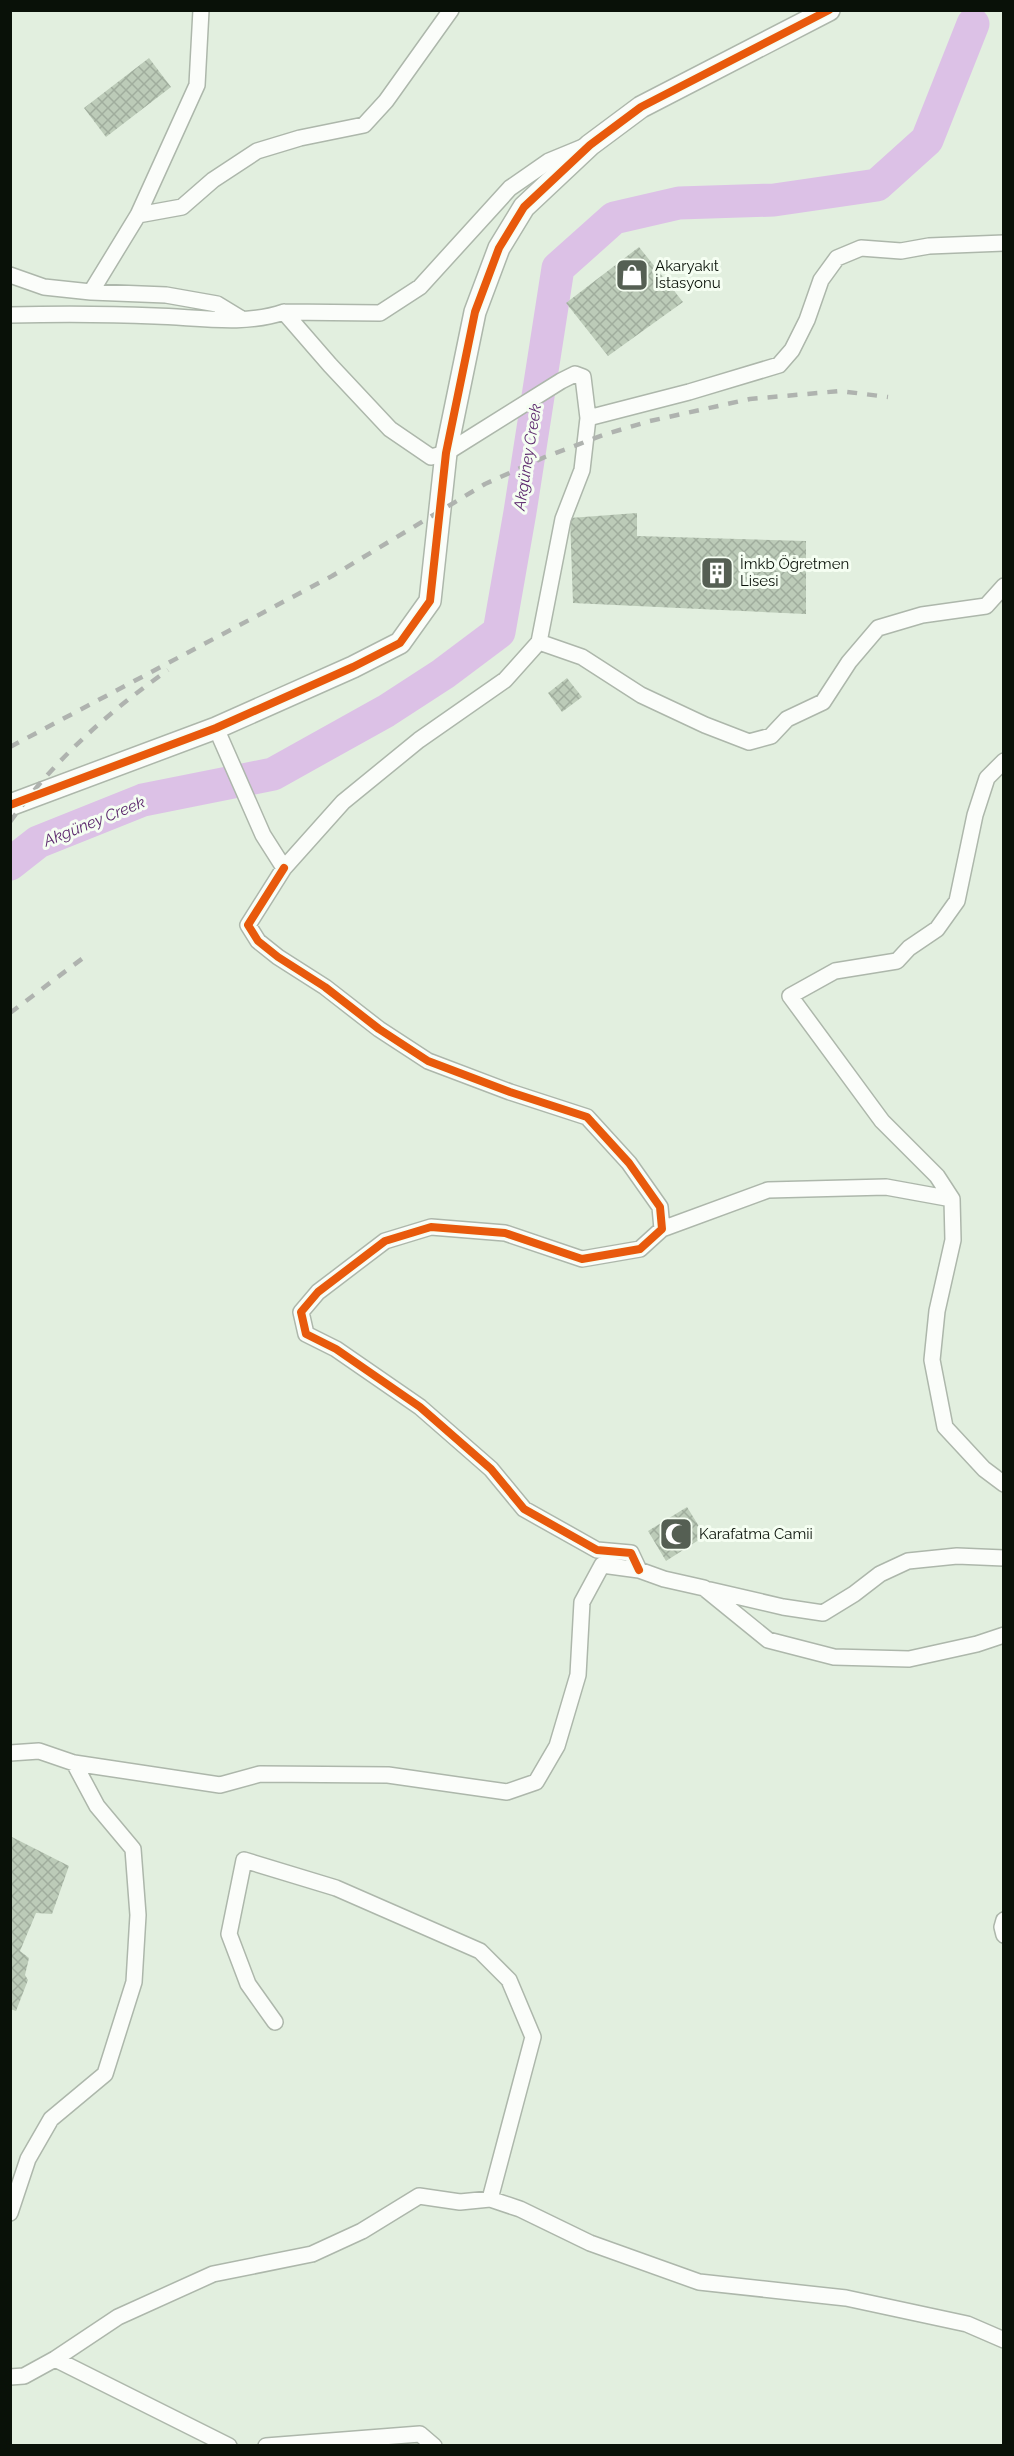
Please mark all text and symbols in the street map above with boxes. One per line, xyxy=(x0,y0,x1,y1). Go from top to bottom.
shop icon: Akaryakıt İstasyonu xyxy=(614,257,650,293)
place label: Akaryakıt İstasyonu xyxy=(655,257,721,292)
water label: Akgüney Creek xyxy=(510,402,545,513)
place label: İmkb Öğretmen Lisesi xyxy=(740,554,849,590)
building icon: İmkb Öğretmen Lisesi xyxy=(699,555,735,591)
water label: Akgüney Creek xyxy=(40,792,148,851)
mosque icon: Karafatma Camii xyxy=(658,1516,694,1552)
place label: Karafatma Camii xyxy=(699,1525,813,1543)

